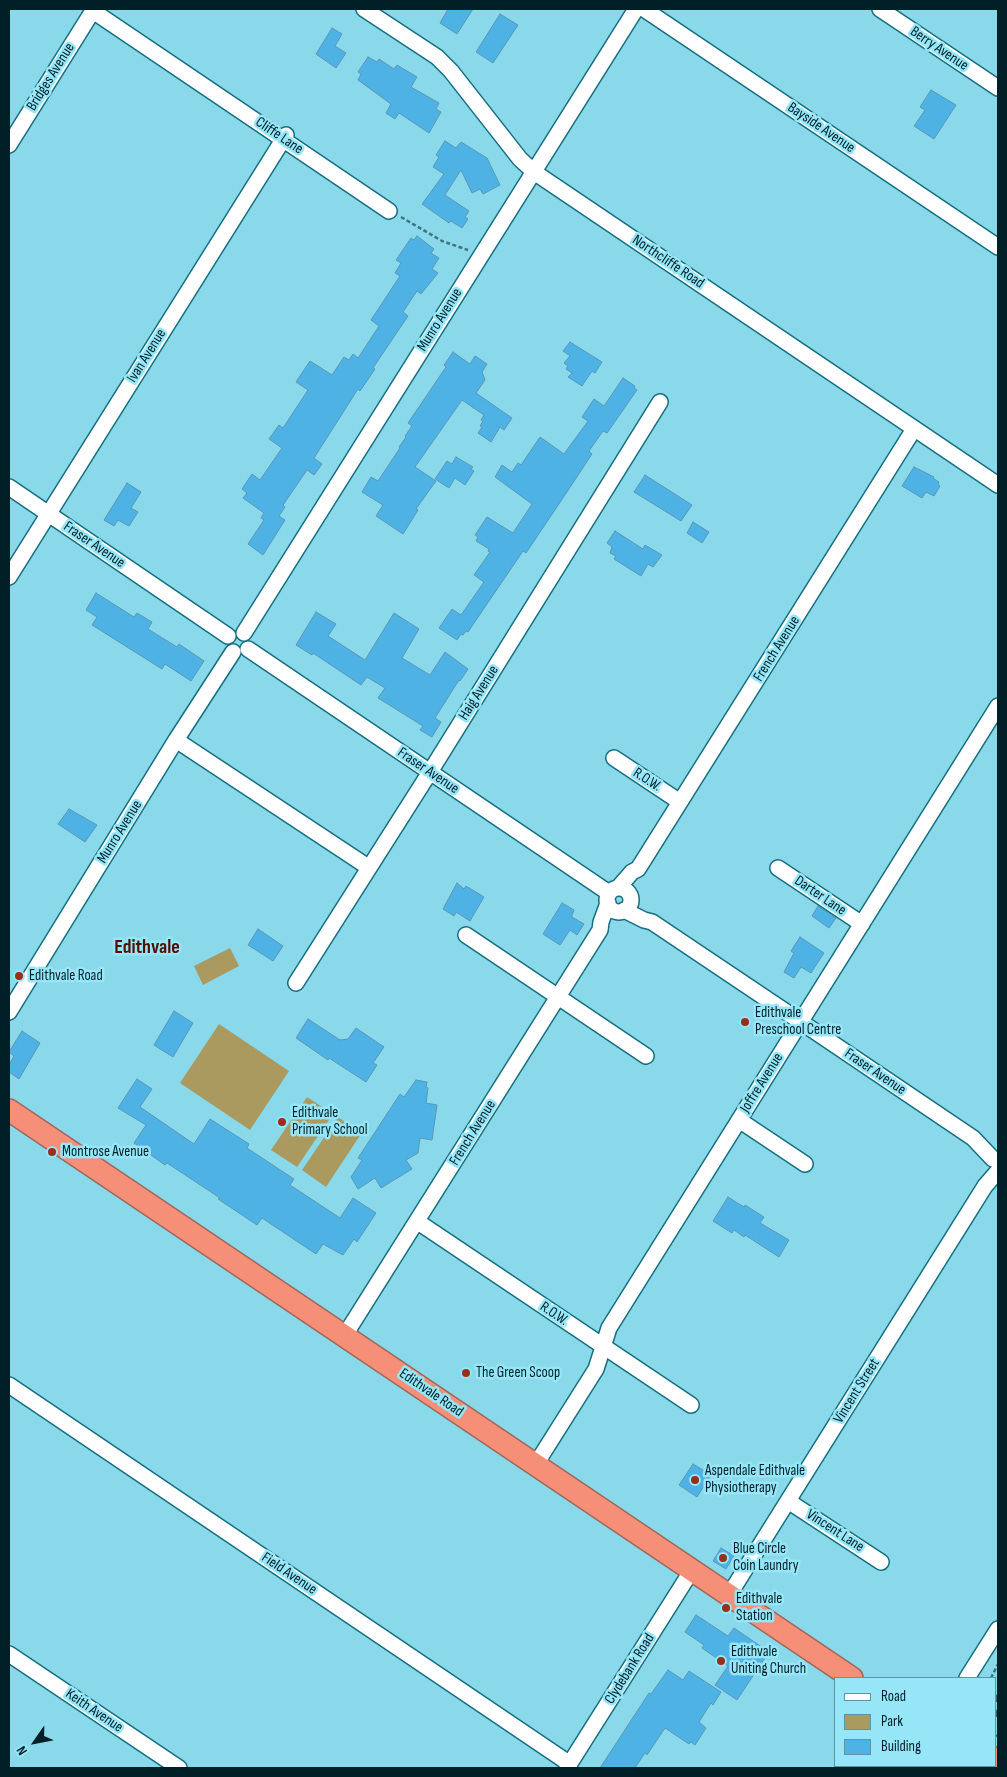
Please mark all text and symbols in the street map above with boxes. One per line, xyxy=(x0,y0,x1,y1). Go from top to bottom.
street label: Berry Avenue xyxy=(906,23,972,75)
street label: Bridges Avenue xyxy=(23,40,79,114)
street label: Bayside Avenue xyxy=(784,99,858,157)
street label: Cliffe Lane xyxy=(252,114,306,158)
street label: Northcliffe Road xyxy=(629,231,707,293)
street label: Munro Avenue xyxy=(414,285,466,355)
street label: Ivan Avenue xyxy=(124,326,170,386)
street label: Fraser Avenue xyxy=(60,518,128,572)
street label: French Avenue xyxy=(750,613,804,685)
street label: Haig Avenue xyxy=(455,662,503,724)
street label: Fraser Avenue xyxy=(394,744,462,798)
street label: R.O.W. xyxy=(629,764,665,796)
street label: Munro Avenue xyxy=(94,797,146,867)
street label: Darter Lane xyxy=(791,872,849,920)
district label: Edithvale xyxy=(114,936,180,960)
place label: Edithvale Road xyxy=(29,967,103,985)
marker: Edithvale Road xyxy=(13,970,25,982)
place label: Edithvale Preschool Centre xyxy=(755,1004,841,1039)
marker: Edithvale Preschool Centre xyxy=(739,1016,751,1028)
street label: Fraser Avenue xyxy=(841,1045,909,1099)
street label: Joffre Avenue xyxy=(737,1050,787,1116)
street label: French Avenue xyxy=(446,1097,500,1169)
place label: Edithvale Primary School xyxy=(292,1104,368,1139)
marker: Edithvale Primary School xyxy=(276,1116,288,1128)
place label: Montrose Avenue xyxy=(62,1143,149,1161)
marker: Montrose Avenue xyxy=(46,1146,58,1158)
street label: R.O.W. xyxy=(536,1298,572,1330)
street label: Vincent Street xyxy=(830,1355,884,1427)
place label: The Green Scoop xyxy=(476,1364,560,1382)
street label: Edithvale Road xyxy=(395,1365,467,1421)
marker: The Green Scoop xyxy=(460,1367,472,1379)
place label: Aspendale Edithvale Physiotherapy xyxy=(705,1462,805,1497)
marker: Aspendale Edithvale Physiotherapy xyxy=(689,1474,701,1486)
street label: Vincent Lane xyxy=(803,1506,867,1556)
place label: Blue Circle Coin Laundry xyxy=(733,1540,798,1575)
street label: Field Avenue xyxy=(258,1549,320,1599)
marker: Blue Circle Coin Laundry xyxy=(717,1552,729,1564)
place label: Edithvale Station xyxy=(736,1590,782,1625)
marker: Edithvale Station xyxy=(720,1602,732,1614)
street label: Clydebank Road xyxy=(601,1631,659,1707)
place label: Edithvale Uniting Church xyxy=(731,1643,806,1678)
marker: Edithvale Uniting Church xyxy=(715,1655,727,1667)
legend xyxy=(834,1677,997,1767)
street label: Keith Avenue xyxy=(62,1685,126,1737)
text: Road xyxy=(881,1687,906,1706)
text: Park xyxy=(881,1712,903,1731)
north arrow xyxy=(10,1717,60,1767)
text: Building xyxy=(881,1737,921,1756)
text: N xyxy=(13,1743,31,1758)

